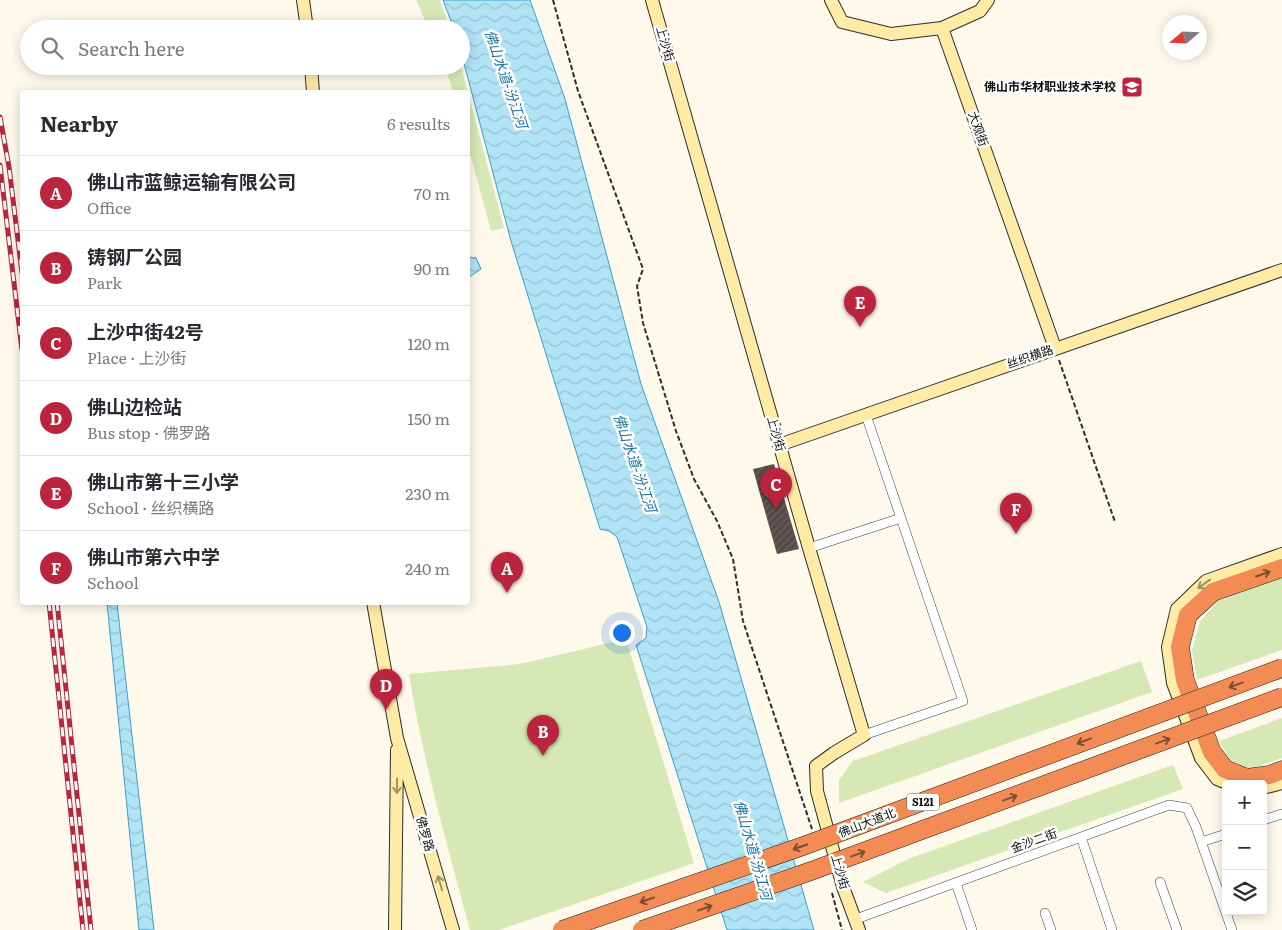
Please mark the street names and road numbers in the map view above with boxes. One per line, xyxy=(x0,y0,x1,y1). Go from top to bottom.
street label: 上沙街 xyxy=(652,24,680,64)
street label: 大观街 xyxy=(965,109,993,149)
street label: 丝织横路 xyxy=(1004,340,1055,372)
street label: 上沙街 xyxy=(763,414,791,454)
road number: S121 xyxy=(907,794,939,810)
street label: 佛山大道北 xyxy=(835,803,898,841)
street label: 佛罗路 xyxy=(412,814,440,854)
street label: 金沙二街 xyxy=(1008,823,1059,857)
street label: 上沙街 xyxy=(827,852,855,892)

